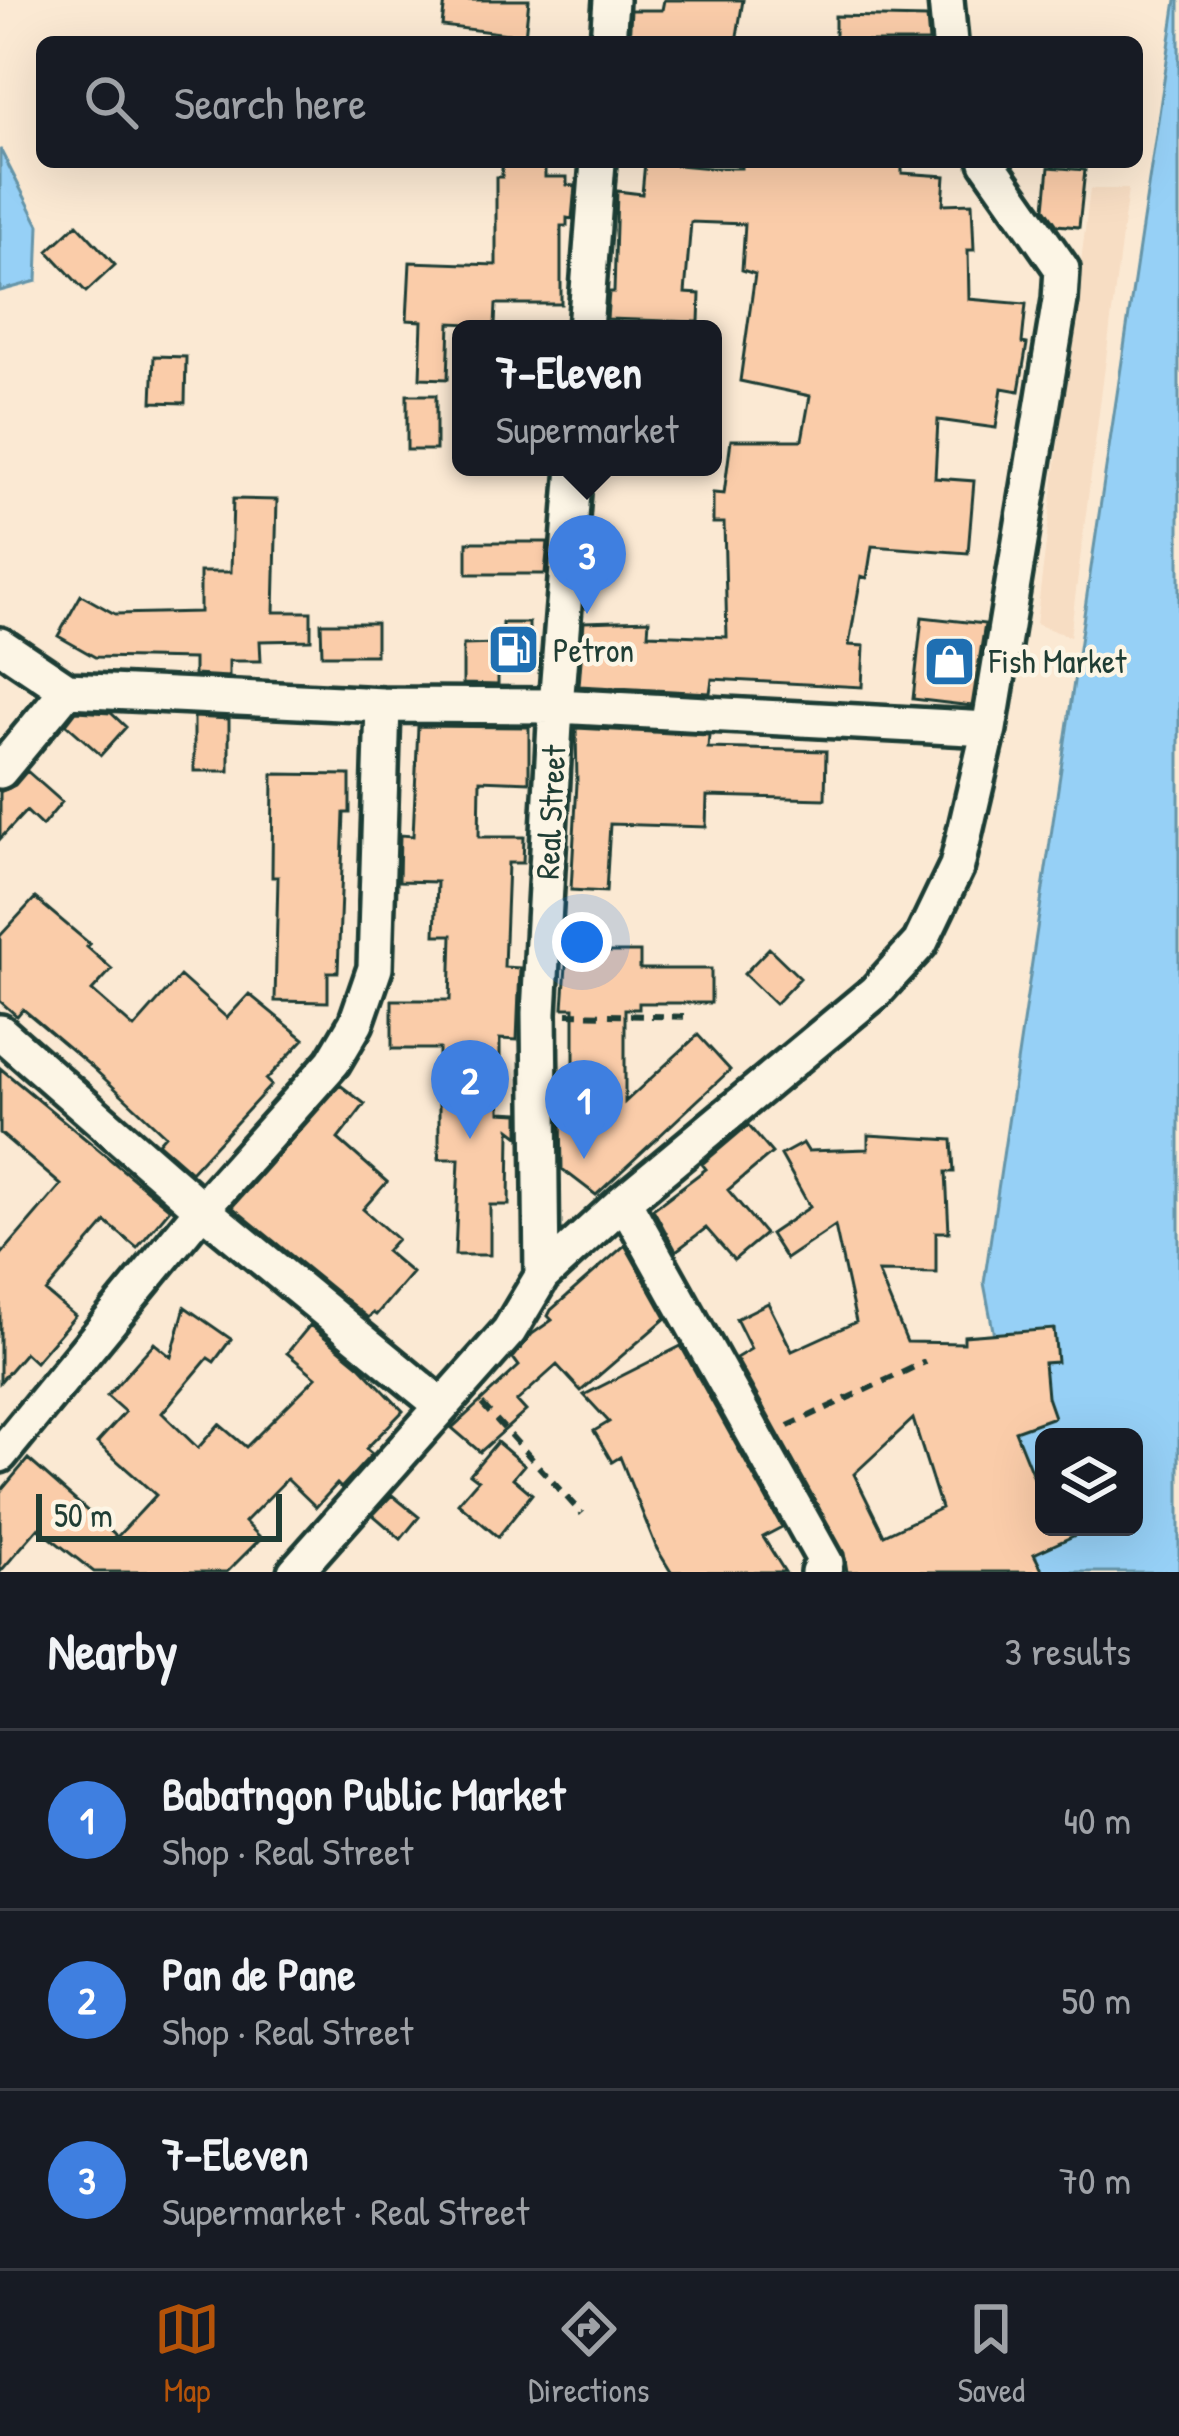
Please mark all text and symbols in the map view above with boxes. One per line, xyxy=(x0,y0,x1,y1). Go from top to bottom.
search box xyxy=(36,36,1143,168)
icon: search xyxy=(78,69,144,135)
text: Search here xyxy=(174,72,366,133)
popup xyxy=(452,320,722,476)
text: 7-Eleven xyxy=(496,341,642,402)
text: Supermarket xyxy=(496,402,678,455)
pin: 3 xyxy=(548,515,626,614)
fuel station icon: Petron xyxy=(486,622,542,678)
place label: Petron xyxy=(553,628,634,672)
shop icon: Fish Market xyxy=(922,633,978,689)
place label: Fish Market xyxy=(988,639,1127,683)
street label: Real Street xyxy=(525,743,576,880)
your location xyxy=(552,912,612,972)
pin: 2 xyxy=(431,1040,509,1139)
pin: 1 xyxy=(545,1060,623,1159)
map controls xyxy=(1035,1428,1143,1536)
button: layers xyxy=(1035,1428,1143,1536)
scale bar xyxy=(36,1488,282,1541)
text: 50 m xyxy=(54,1493,113,1537)
text: Nearby xyxy=(48,1616,178,1685)
text: 3 results xyxy=(1005,1624,1131,1677)
text: Babatngon Public Market xyxy=(162,1763,565,1824)
text: 1 xyxy=(80,1793,94,1846)
text: 40 m xyxy=(1063,1793,1131,1846)
text: Shop · Real Street xyxy=(162,1824,413,1877)
text: Pan de Pane xyxy=(162,1943,355,2004)
text: 2 xyxy=(78,1973,96,2026)
text: 50 m xyxy=(1062,1973,1131,2026)
text: Shop · Real Street xyxy=(162,2004,413,2057)
text: 7-Eleven xyxy=(162,2123,308,2184)
text: 3 xyxy=(78,2153,96,2206)
text: 70 m xyxy=(1059,2153,1131,2206)
text: Supermarket · Real Street xyxy=(162,2184,529,2237)
tab: Map xyxy=(154,2296,220,2412)
tab: Directions xyxy=(528,2296,650,2412)
tab: Saved xyxy=(958,2296,1025,2412)

